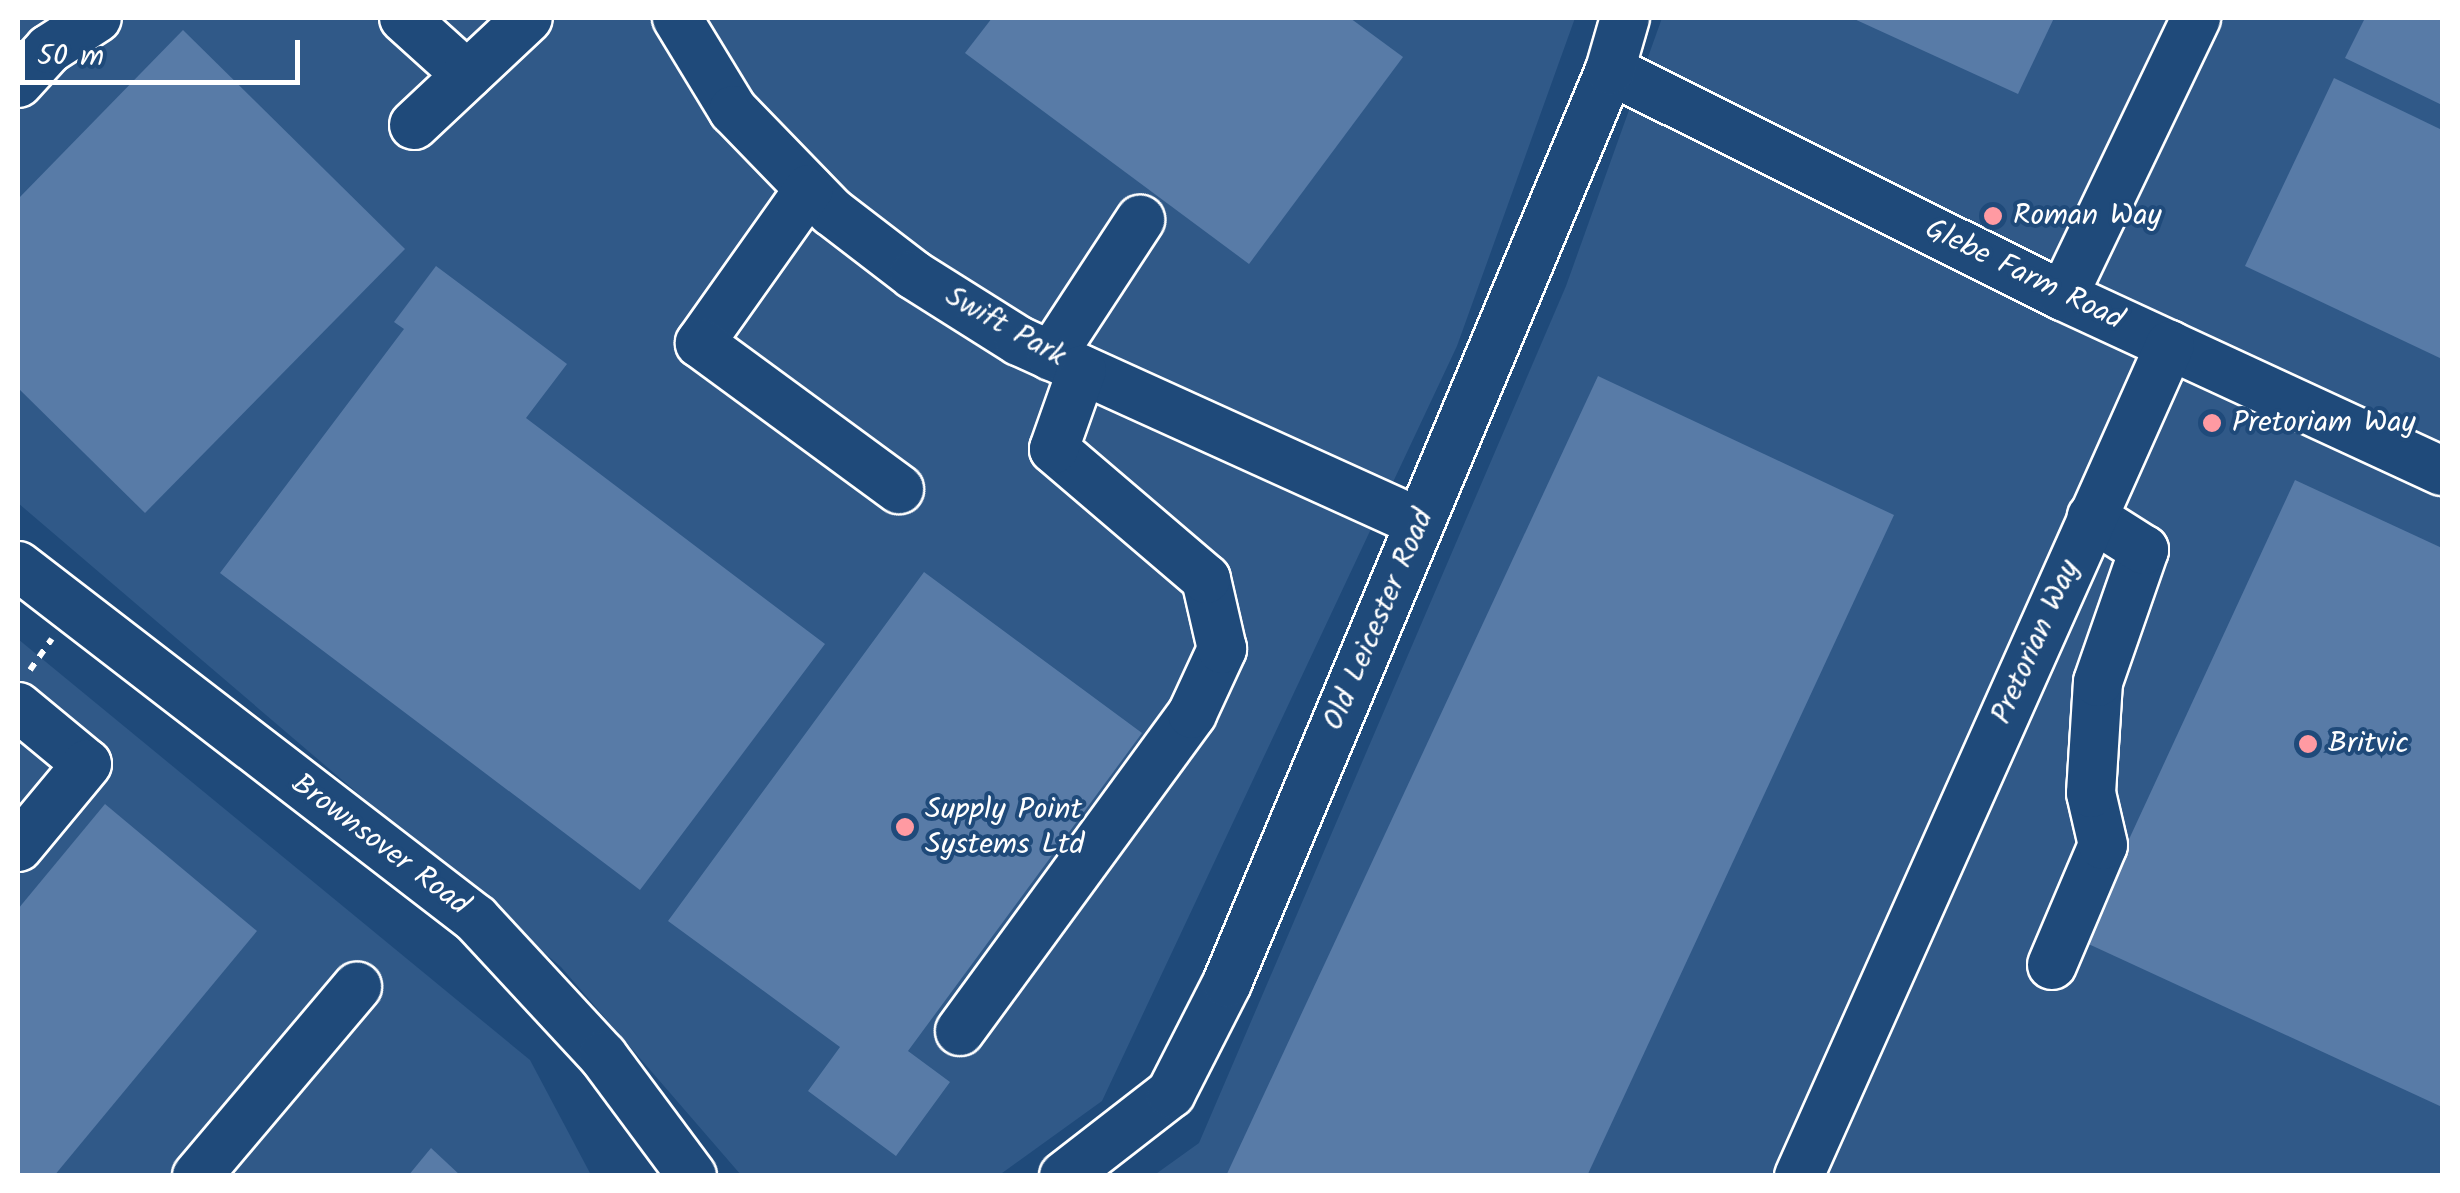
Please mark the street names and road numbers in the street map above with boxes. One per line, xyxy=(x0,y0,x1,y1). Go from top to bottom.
street label: Glebe Farm Road xyxy=(1919,211,2129,339)
street label: Swift Park xyxy=(938,279,1072,375)
street label: Old Leicester Road xyxy=(1316,504,1442,736)
street label: Pretorian Way xyxy=(1984,554,2088,730)
street label: Brownsover Road xyxy=(284,766,476,924)

